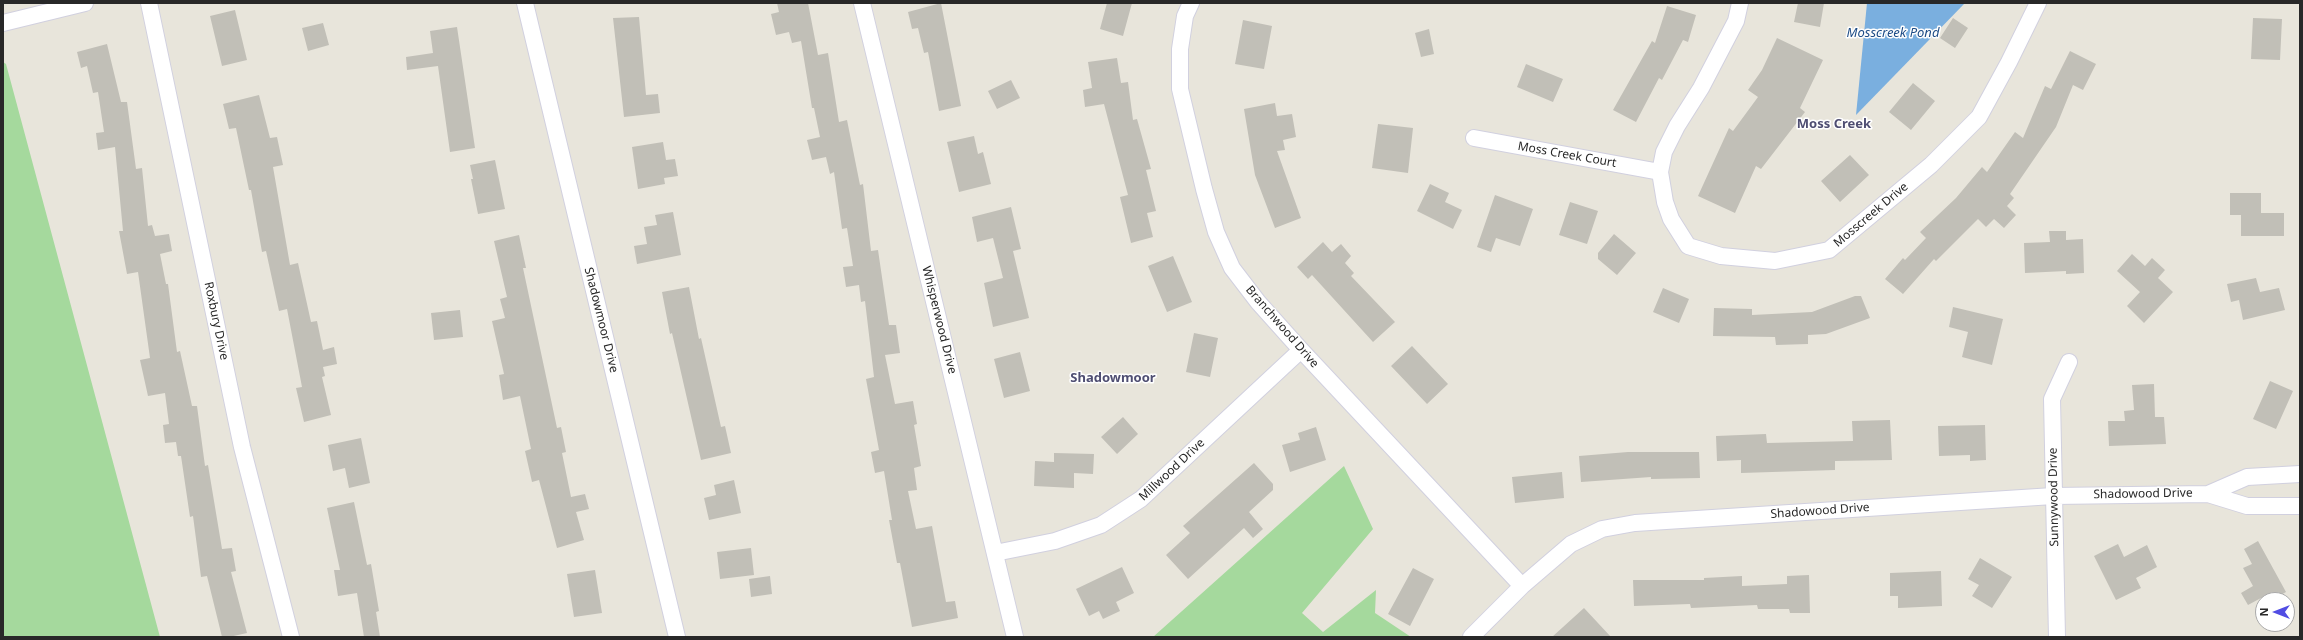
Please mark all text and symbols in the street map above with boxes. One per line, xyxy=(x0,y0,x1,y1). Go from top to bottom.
water label: Mosscreek Pond xyxy=(1847,25,1939,41)
district label: Moss Creek xyxy=(1797,116,1871,132)
street label: Moss Creek Court xyxy=(1517,139,1617,171)
street label: Mosscreek Drive xyxy=(1831,180,1911,250)
street label: Whisperwood Drive xyxy=(919,265,959,375)
street label: Shadowmoor Drive xyxy=(581,266,621,374)
street label: Roxbury Drive xyxy=(201,281,231,361)
street label: Branchwood Drive xyxy=(1242,283,1322,371)
district label: Shadowmoor xyxy=(1070,370,1156,386)
street label: Millwood Drive xyxy=(1136,436,1208,504)
street label: Sunnywood Drive xyxy=(2046,447,2062,547)
street label: Shadowood Drive xyxy=(2093,486,2193,502)
street label: Shadowood Drive xyxy=(1770,500,1870,522)
north arrow xyxy=(2255,592,2295,632)
text: N xyxy=(2256,608,2271,616)

